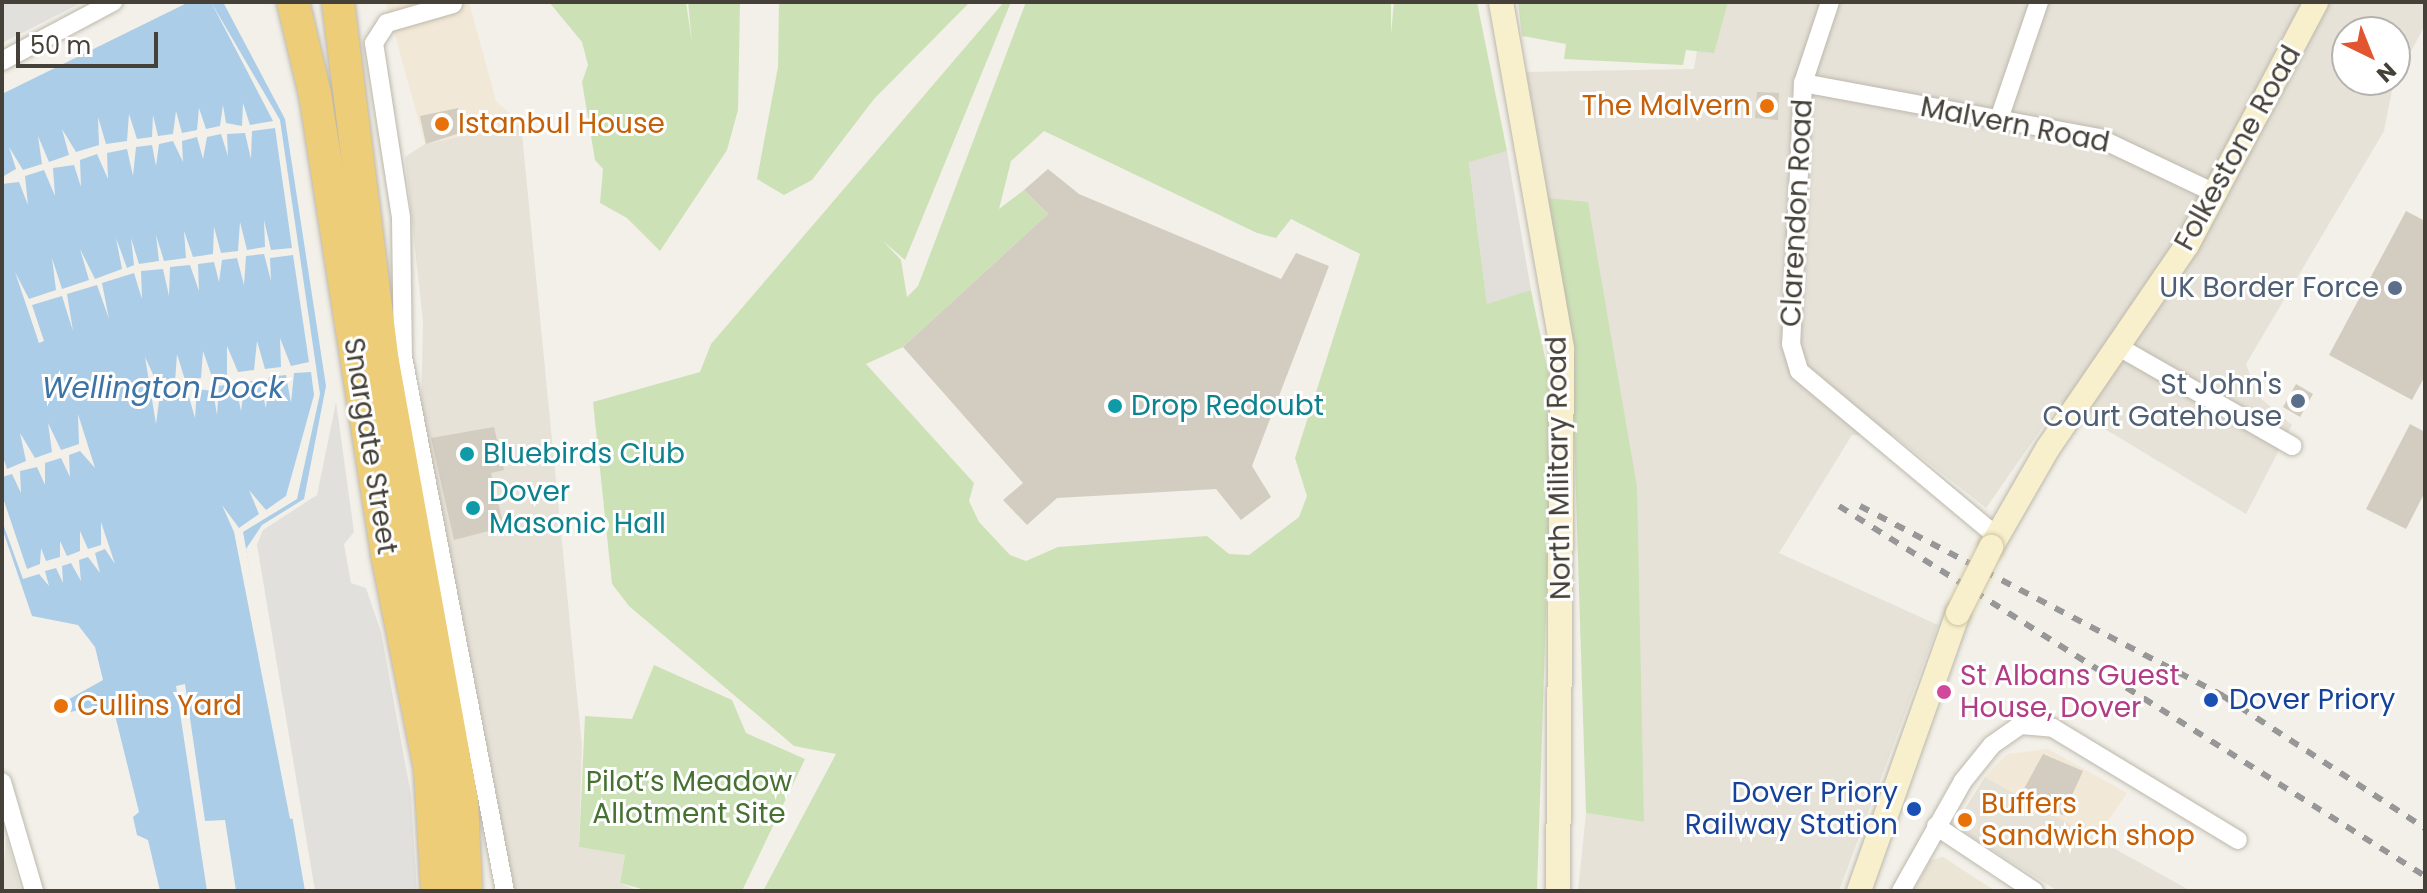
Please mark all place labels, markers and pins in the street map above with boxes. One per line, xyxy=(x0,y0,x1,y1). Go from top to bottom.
place label: The Malvern xyxy=(1582,89,1751,123)
marker: The Malvern xyxy=(1758,97,1776,115)
place label: Istanbul House xyxy=(458,107,665,141)
marker: Istanbul House xyxy=(433,115,451,133)
place label: UK Border Force xyxy=(2159,271,2379,305)
marker: UK Border Force xyxy=(2386,279,2404,297)
place label: St John's Court Gatehouse xyxy=(2042,368,2282,434)
place label: Drop Redoubt xyxy=(1131,389,1324,423)
marker: St John's Court Gatehouse xyxy=(2289,392,2307,410)
marker: Drop Redoubt xyxy=(1106,397,1124,415)
place label: Bluebirds Club xyxy=(483,437,685,471)
marker: Bluebirds Club xyxy=(458,445,476,463)
place label: Dover Masonic Hall xyxy=(489,475,666,541)
marker: Dover Masonic Hall xyxy=(464,499,482,517)
place label: St Albans Guest House, Dover xyxy=(1960,659,2180,725)
marker: St Albans Guest House, Dover xyxy=(1935,683,1953,701)
place label: Dover Priory xyxy=(2229,683,2395,717)
place label: Cullins Yard xyxy=(77,689,242,723)
marker: Dover Priory xyxy=(2200,689,2222,711)
marker: Cullins Yard xyxy=(52,697,70,715)
place label: Dover Priory Railway Station xyxy=(1685,776,1898,842)
place label: Buffers Sandwich shop xyxy=(1981,787,2195,853)
marker: Dover Priory Railway Station xyxy=(1905,800,1923,818)
marker: Buffers Sandwich shop xyxy=(1956,811,1974,829)

